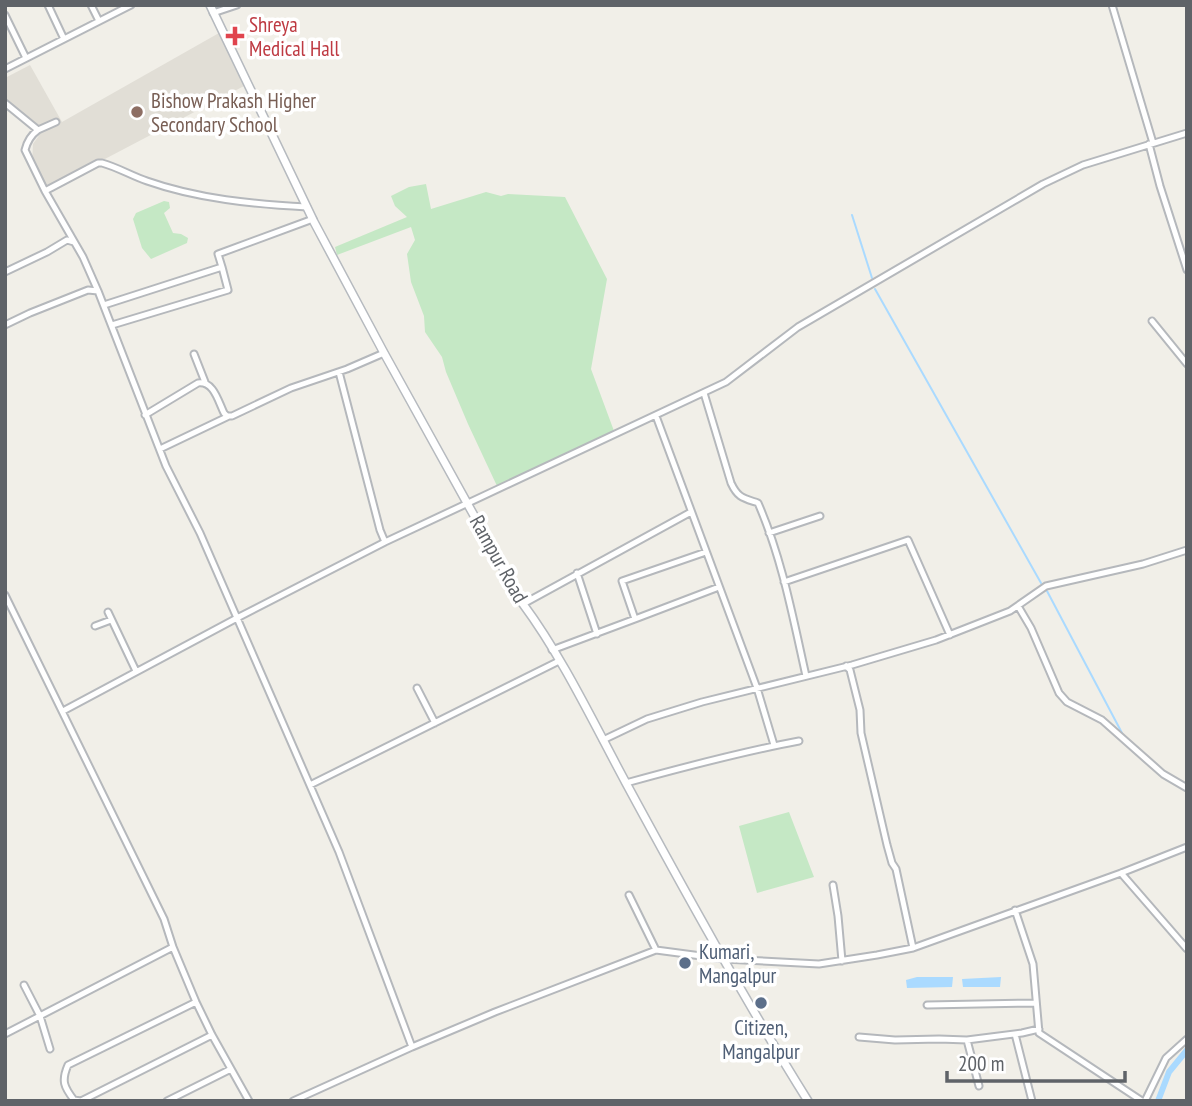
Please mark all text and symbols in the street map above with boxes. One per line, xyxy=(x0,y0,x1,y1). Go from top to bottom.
place label: Shreya Medical Hall xyxy=(249,11,339,62)
marker: Shreya Medical Hall xyxy=(227,28,243,44)
place label: Bishow Prakash Higher Secondary School xyxy=(151,87,316,138)
marker: Bishow Prakash Higher Secondary School xyxy=(129,104,145,120)
street label: Rampur Road xyxy=(464,510,534,608)
place label: Kumari, Mangalpur xyxy=(699,938,777,989)
marker: Kumari, Mangalpur xyxy=(677,955,693,971)
marker: Citizen, Mangalpur xyxy=(753,995,769,1011)
place label: Citizen, Mangalpur xyxy=(722,1014,800,1065)
scale bar xyxy=(947,1040,1126,1084)
text: 200 m xyxy=(958,1050,1004,1077)

